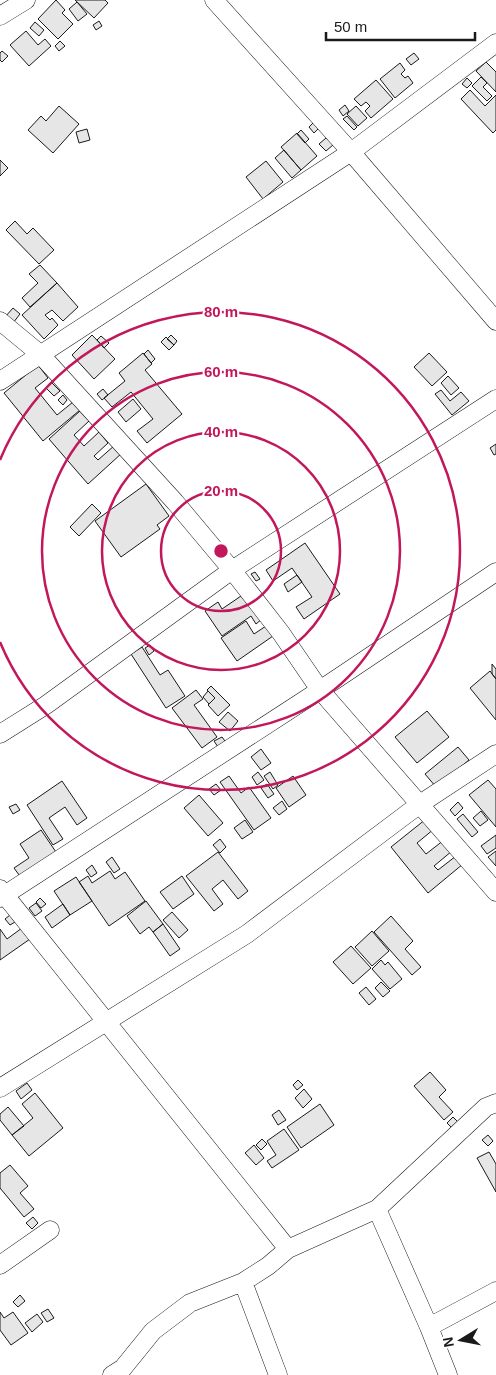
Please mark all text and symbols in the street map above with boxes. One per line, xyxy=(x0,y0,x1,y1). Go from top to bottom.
scale bar xyxy=(326,10,475,42)
text: 50 m xyxy=(334,18,367,35)
text: 80 m xyxy=(204,303,238,320)
text: 60 m xyxy=(204,363,238,380)
text: 40 m xyxy=(204,423,238,440)
text: 20 m xyxy=(204,482,238,499)
centre of rings xyxy=(212,542,230,560)
north arrow xyxy=(436,1315,486,1365)
text: N xyxy=(439,1336,457,1349)

